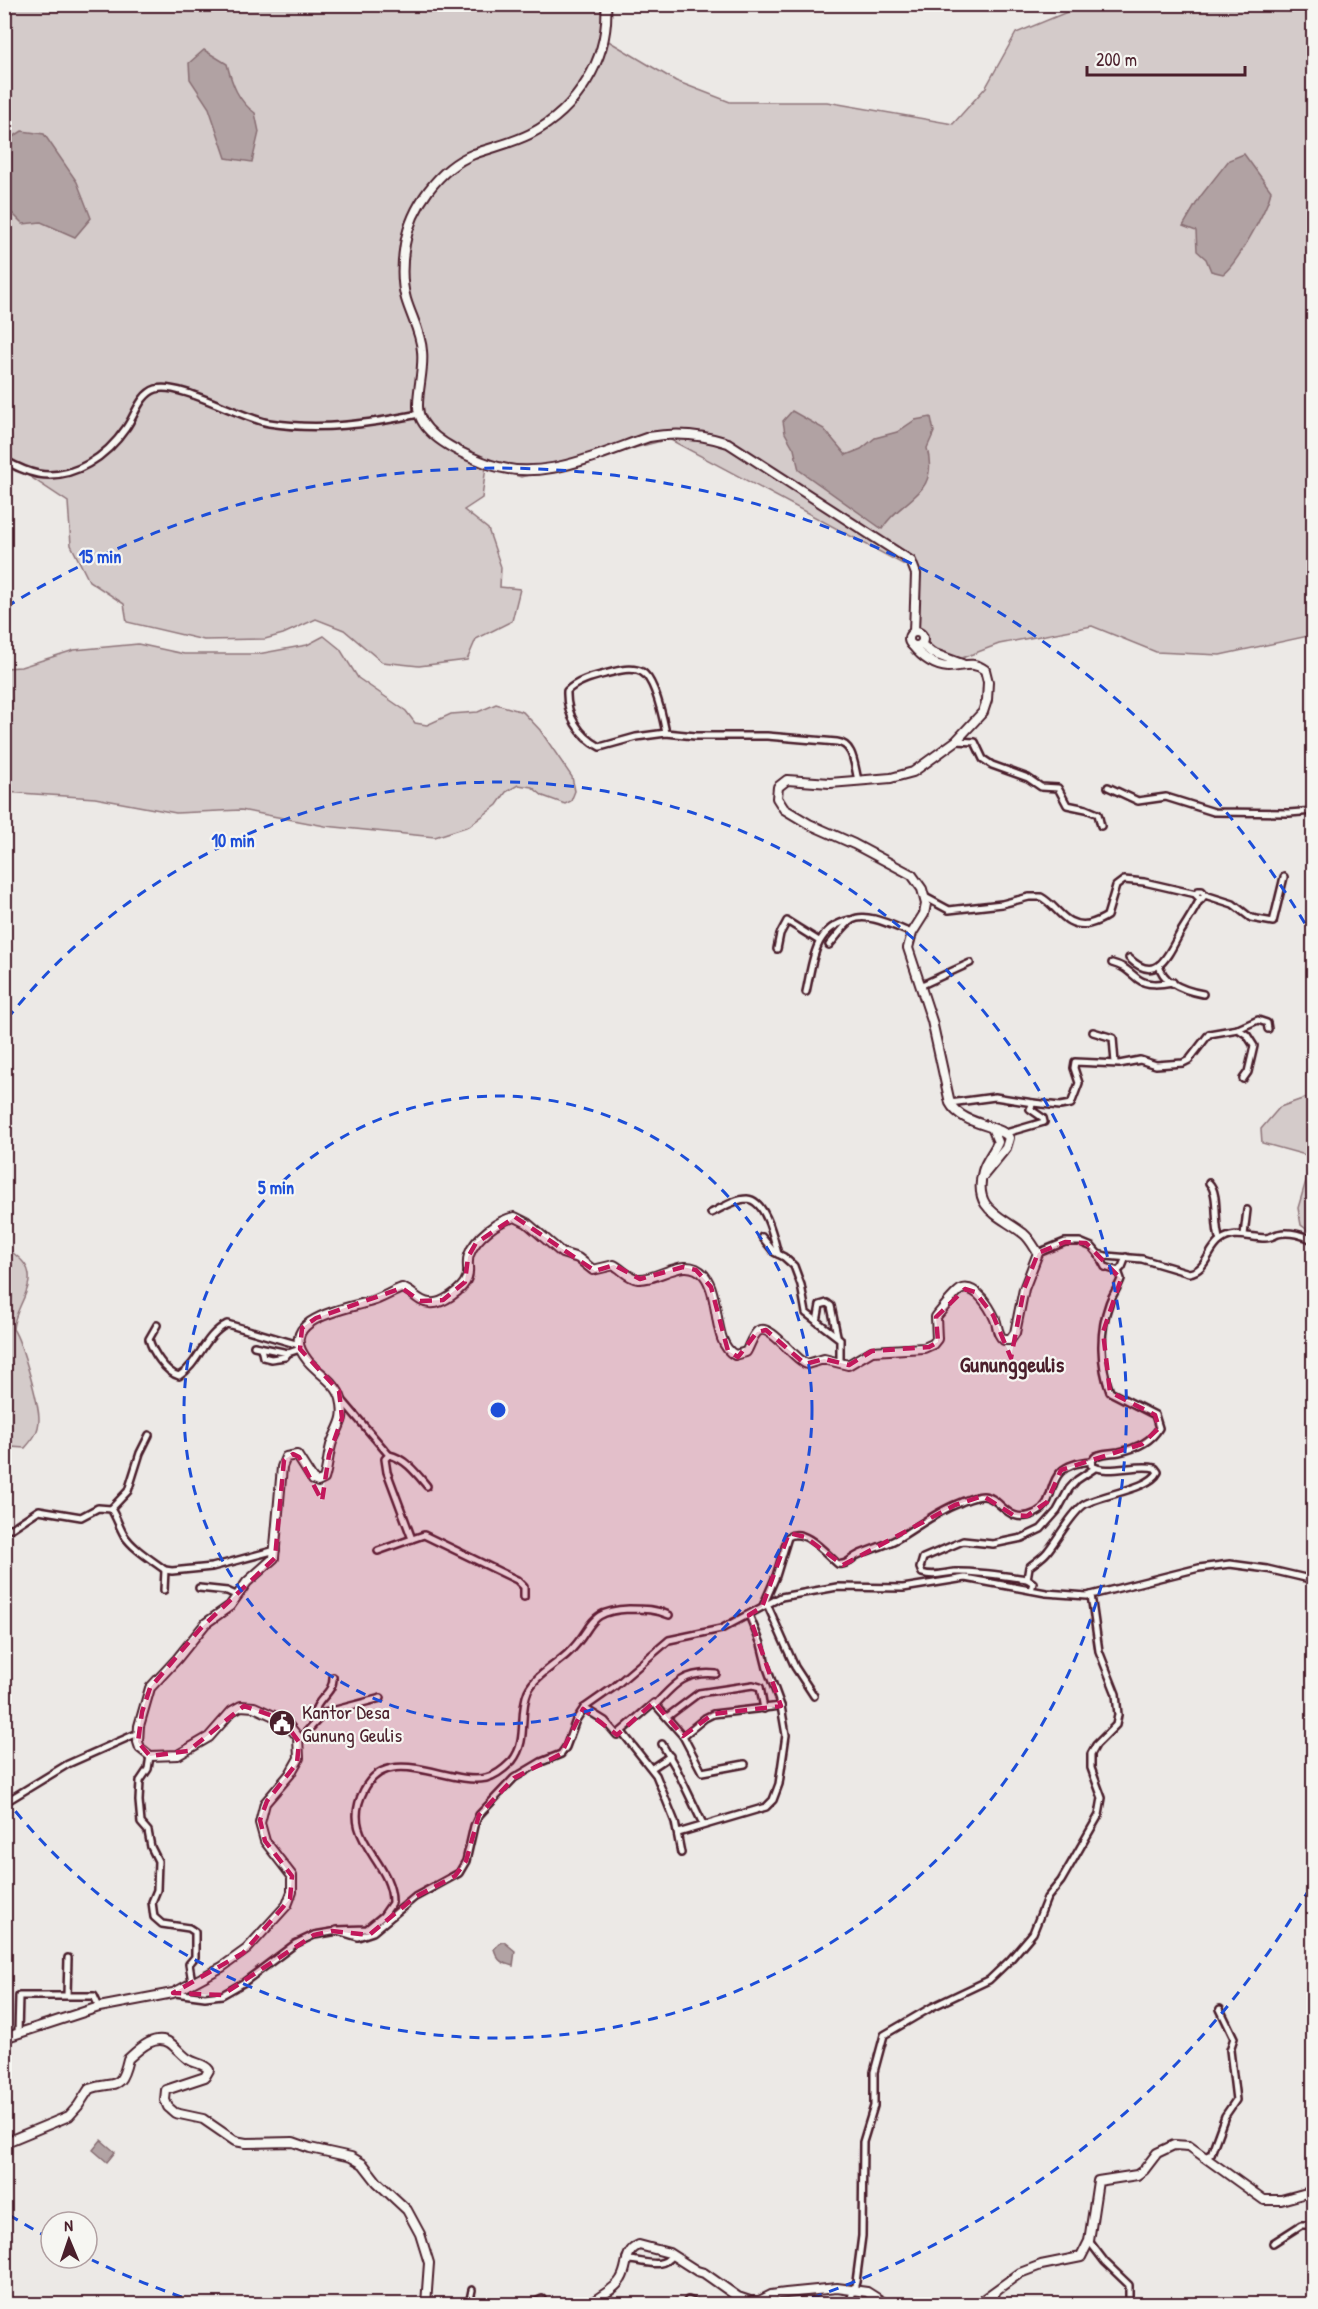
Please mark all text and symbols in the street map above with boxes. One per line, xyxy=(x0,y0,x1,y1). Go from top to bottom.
scale bar xyxy=(1087,39,1244,77)
text: 200 m xyxy=(1096,47,1137,72)
text: 15 min xyxy=(79,544,121,569)
text: 10 min xyxy=(211,828,255,853)
text: 5 min xyxy=(258,1175,294,1200)
district label: Gununggeulis xyxy=(960,1349,1065,1380)
centre of rings xyxy=(488,1400,508,1420)
place label: Kantor Desa Gunung Geulis xyxy=(302,1698,403,1748)
public building icon: Kantor Desa Gunung Geulis xyxy=(267,1708,297,1738)
north arrow xyxy=(39,2210,99,2270)
text: N xyxy=(64,2214,74,2236)

